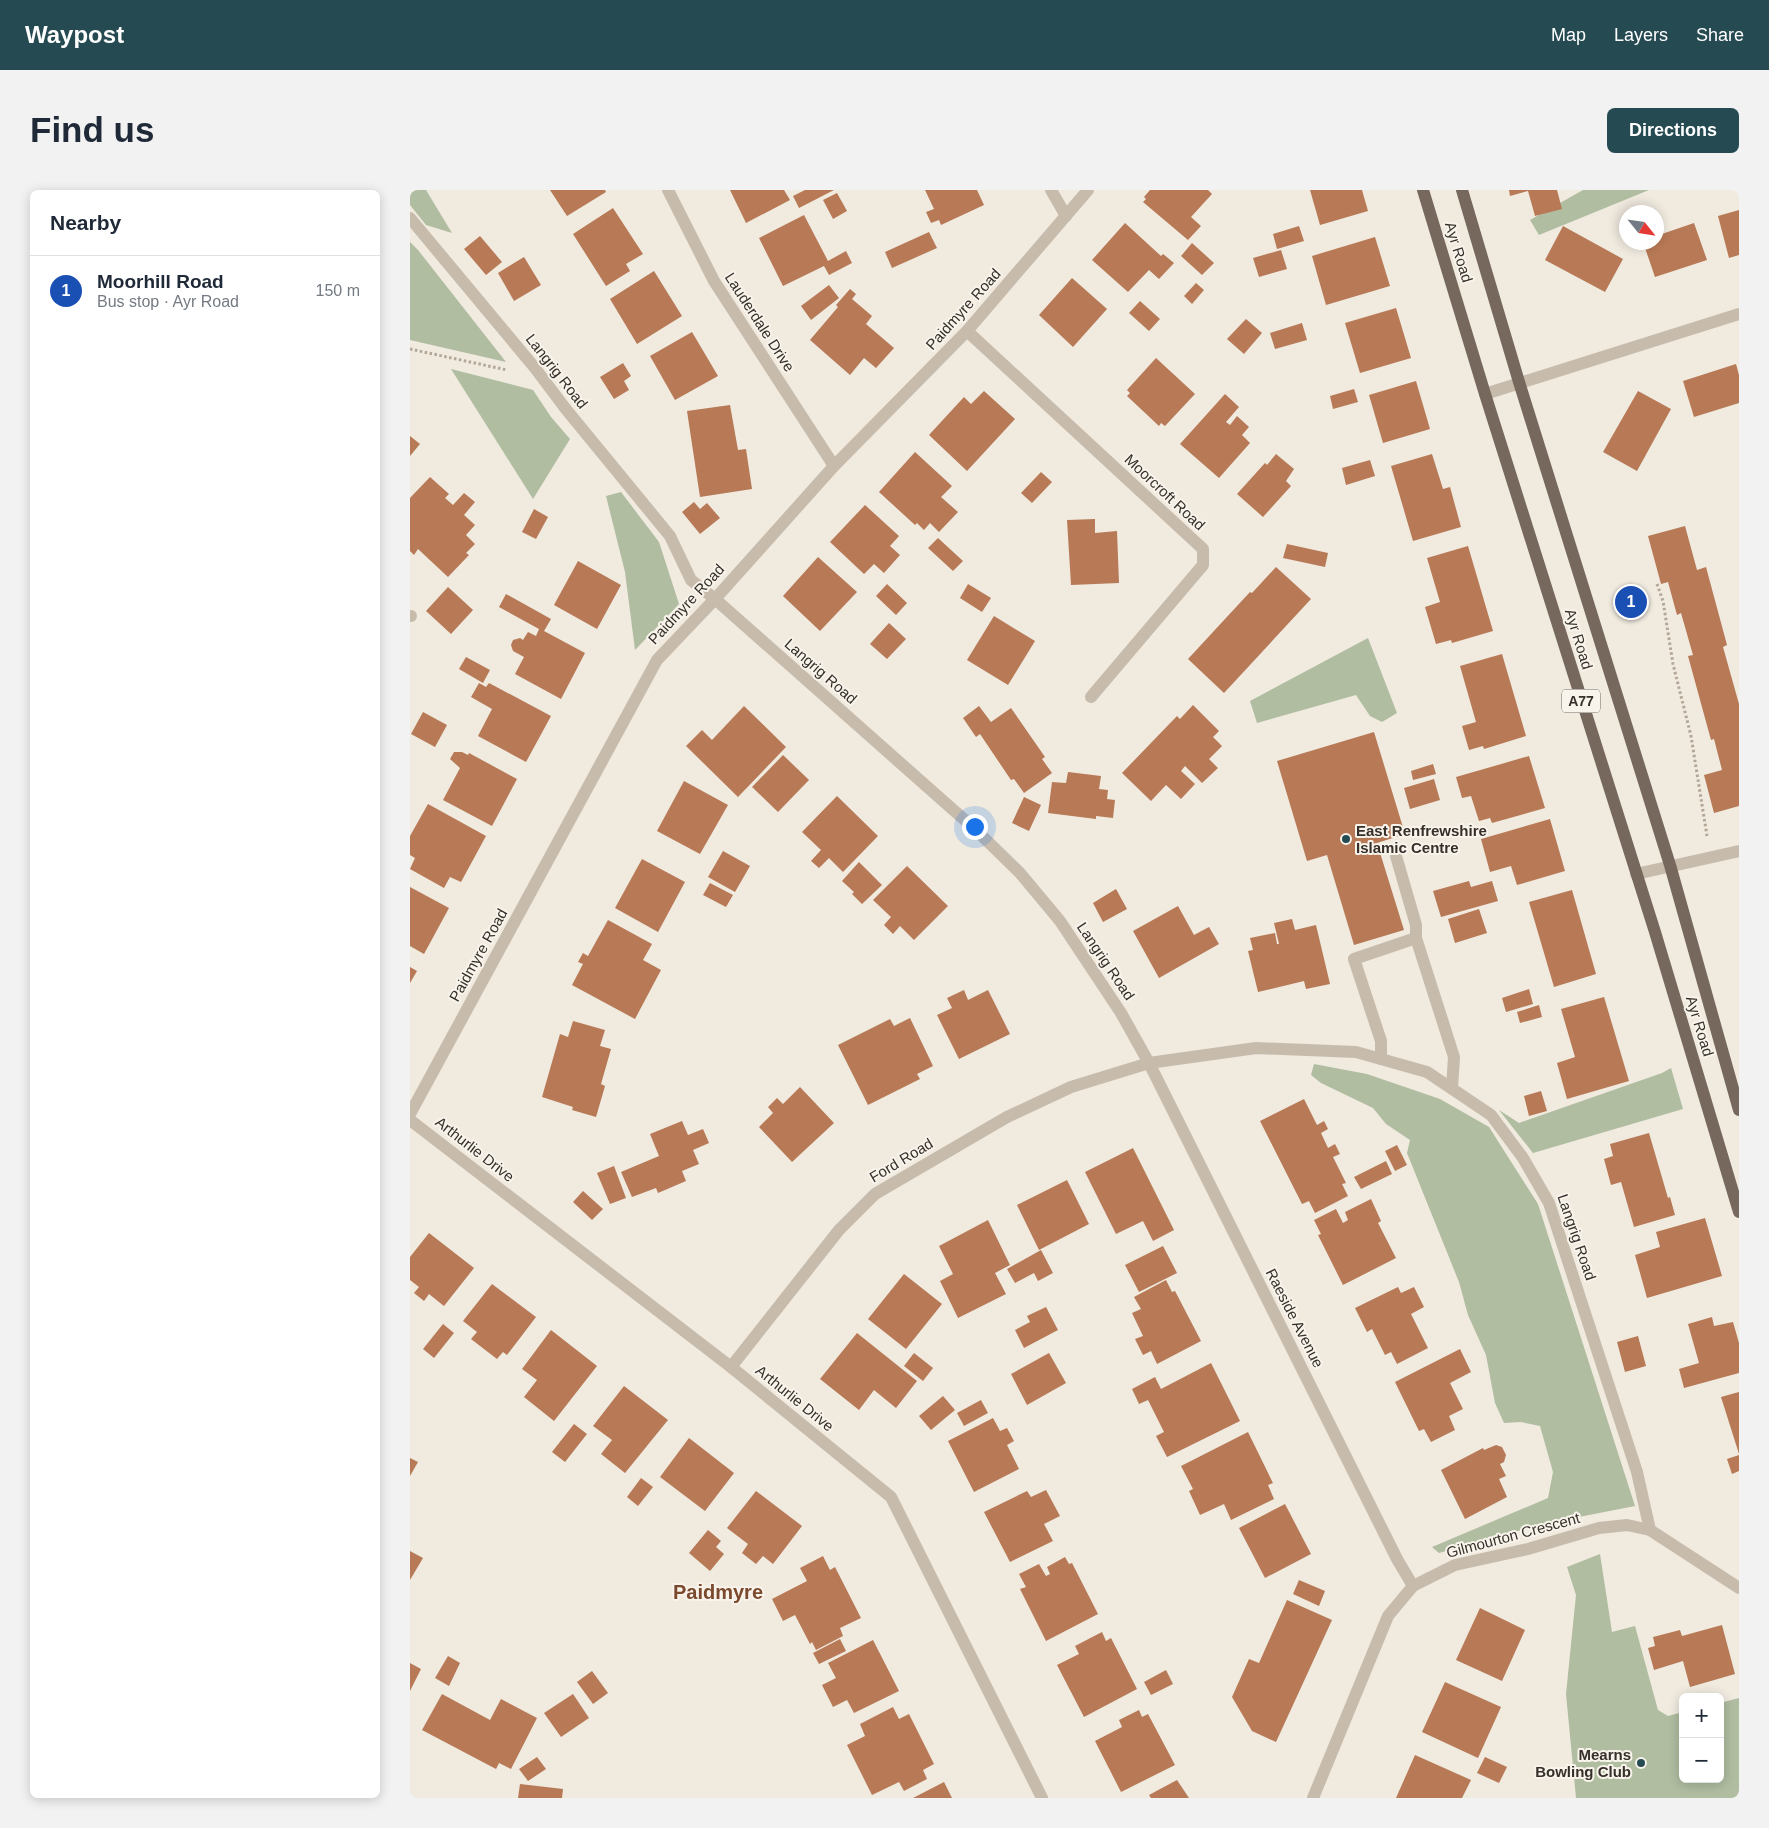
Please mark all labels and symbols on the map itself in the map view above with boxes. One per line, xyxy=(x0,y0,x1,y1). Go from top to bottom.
north arrow xyxy=(1619,205,1664,250)
street label: Ayr Road xyxy=(1442,220,1476,284)
street label: Paidmyre Road xyxy=(922,265,1004,353)
street label: Lauderdale Drive xyxy=(722,269,798,375)
street label: Langrig Road xyxy=(523,330,591,412)
street label: Moorcroft Road xyxy=(1121,451,1209,533)
street label: Paidmyre Road xyxy=(645,560,727,648)
pin: 1 xyxy=(1615,583,1647,621)
street label: Ayr Road xyxy=(1562,607,1596,671)
street label: Langrig Road xyxy=(781,635,861,707)
road number: A77 xyxy=(1562,690,1600,712)
your location xyxy=(962,814,988,840)
place label: East Renfrewshire Islamic Centre xyxy=(1356,822,1487,856)
marker: East Renfrewshire Islamic Centre xyxy=(1340,833,1352,845)
street label: Paidmyre Road xyxy=(446,906,510,1004)
street label: Langrig Road xyxy=(1074,919,1138,1003)
street label: Ayr Road xyxy=(1683,994,1717,1058)
street label: Arthurlie Drive xyxy=(432,1113,518,1185)
street label: Ford Road xyxy=(866,1134,936,1186)
street label: Langrig Road xyxy=(1554,1192,1600,1282)
street label: Raeside Avenue xyxy=(1263,1266,1327,1370)
street label: Arthurlie Drive xyxy=(753,1361,837,1435)
street label: Gilmourton Crescent xyxy=(1444,1509,1582,1561)
district label: Paidmyre xyxy=(673,1581,763,1603)
place label: Mearns Bowling Club xyxy=(1535,1746,1631,1780)
marker: Mearns Bowling Club xyxy=(1635,1757,1647,1769)

